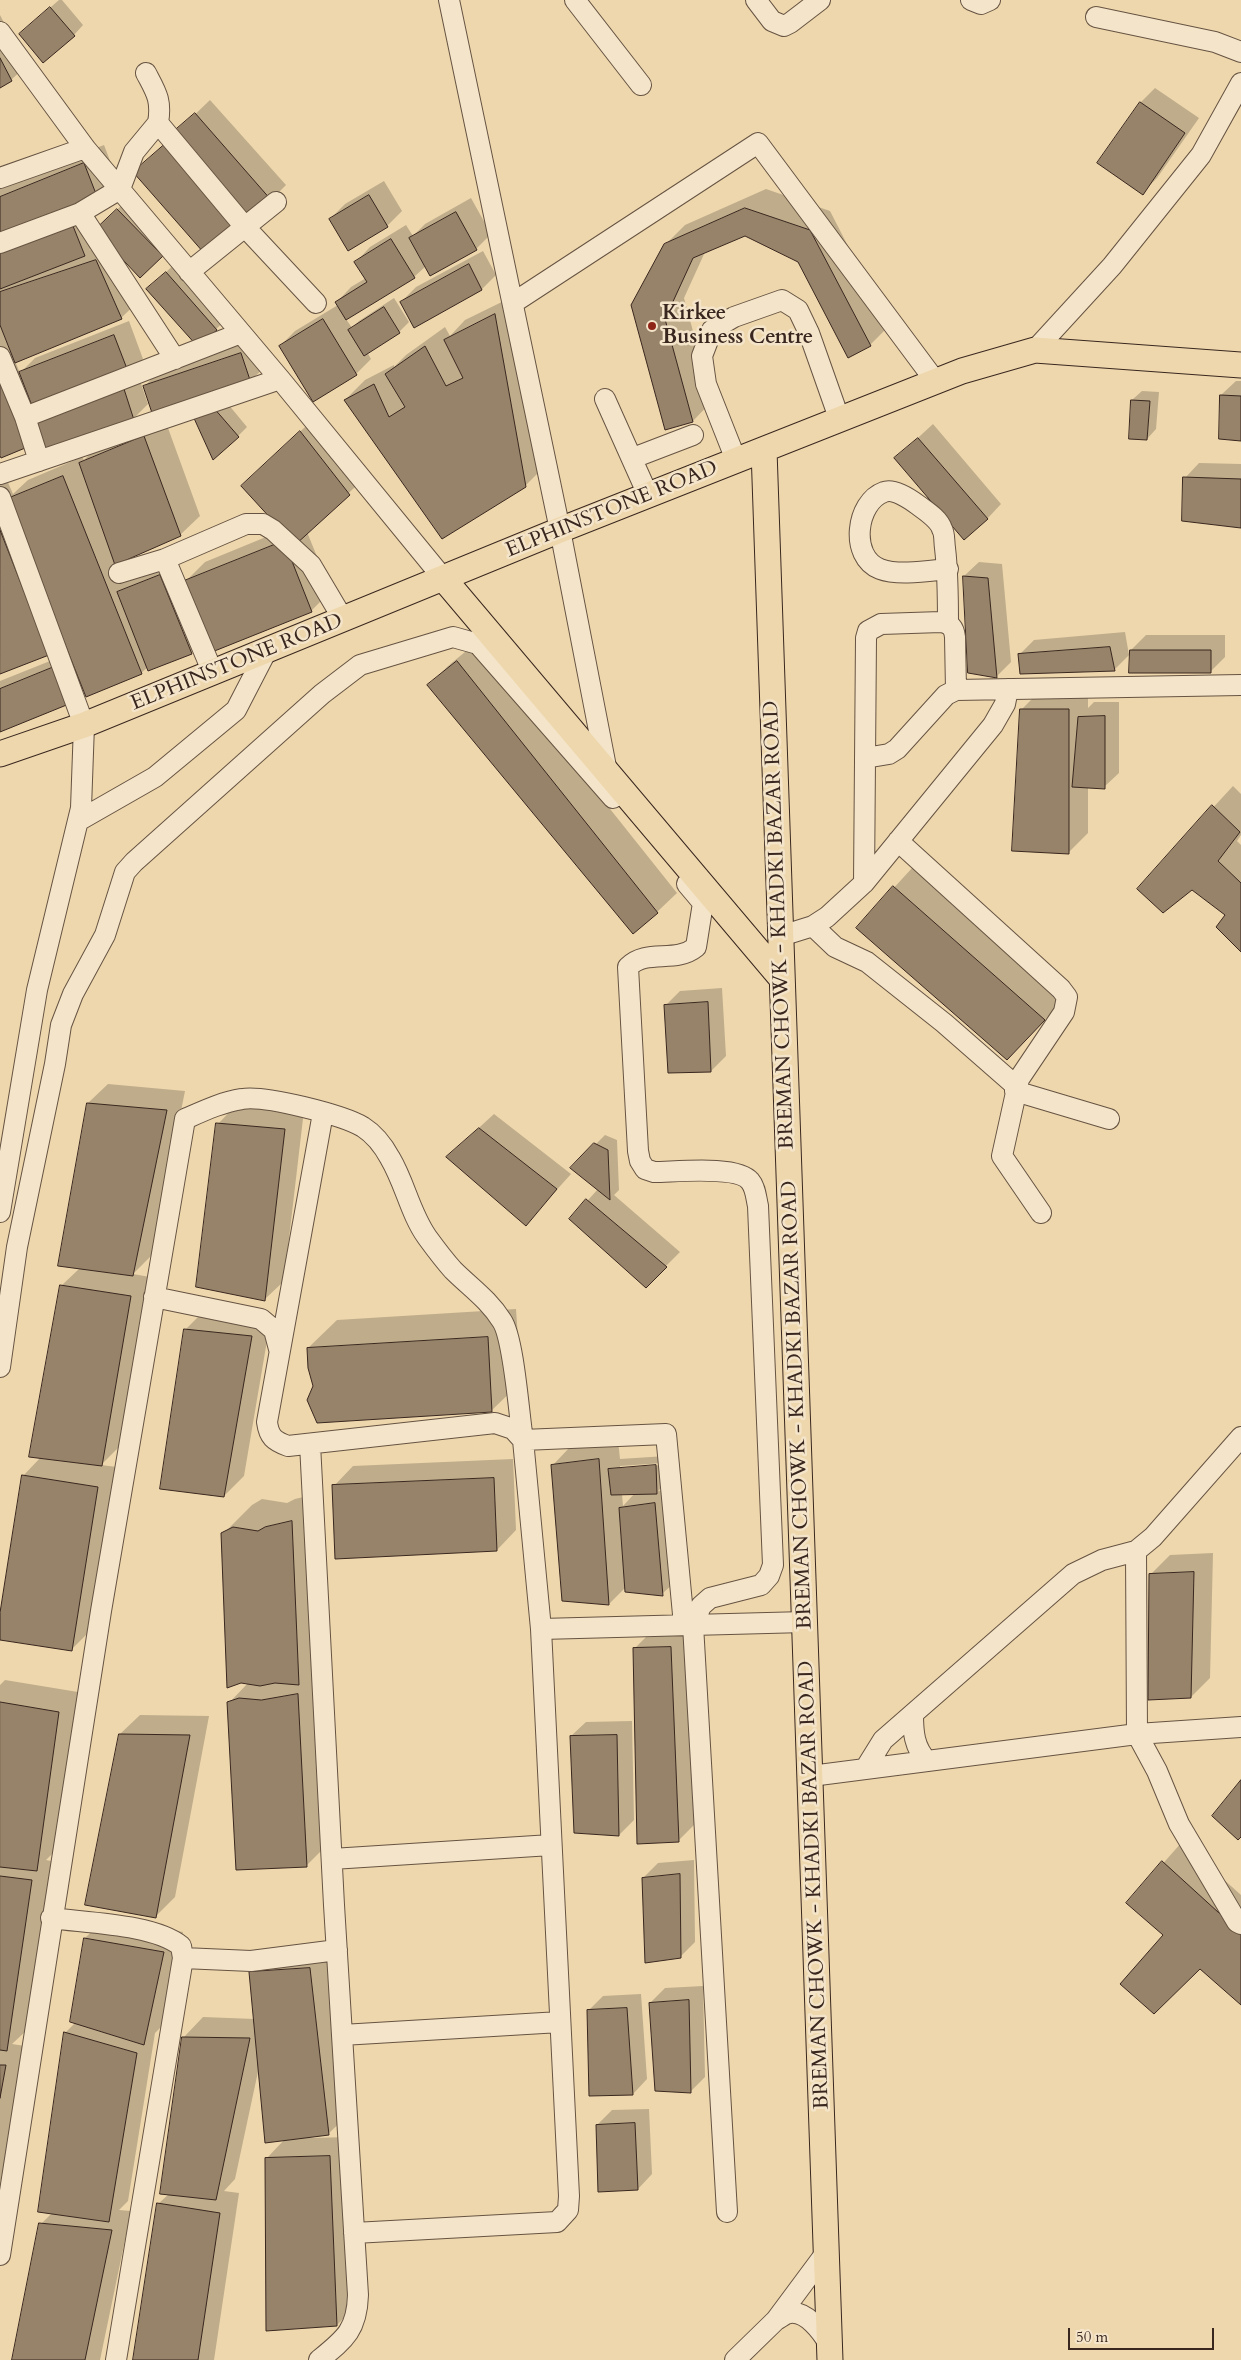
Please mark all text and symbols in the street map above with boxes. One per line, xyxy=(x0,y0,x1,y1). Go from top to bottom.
place label: Kirkee Business Centre xyxy=(662,301,813,351)
marker: Kirkee Business Centre xyxy=(646,320,658,332)
street label: ELPHINSTONE ROAD xyxy=(503,456,721,564)
street label: ELPHINSTONE ROAD xyxy=(128,609,346,717)
street label: BREMAN CHOWK - KHADKI BAZAR ROAD xyxy=(760,700,800,1150)
street label: BREMAN CHOWK - KHADKI BAZAR ROAD xyxy=(778,1180,818,1630)
street label: BREMAN CHOWK - KHADKI BAZAR ROAD xyxy=(795,1660,835,2110)
scale bar xyxy=(1071,2318,1217,2350)
text: 50 m xyxy=(1076,2327,1108,2347)

